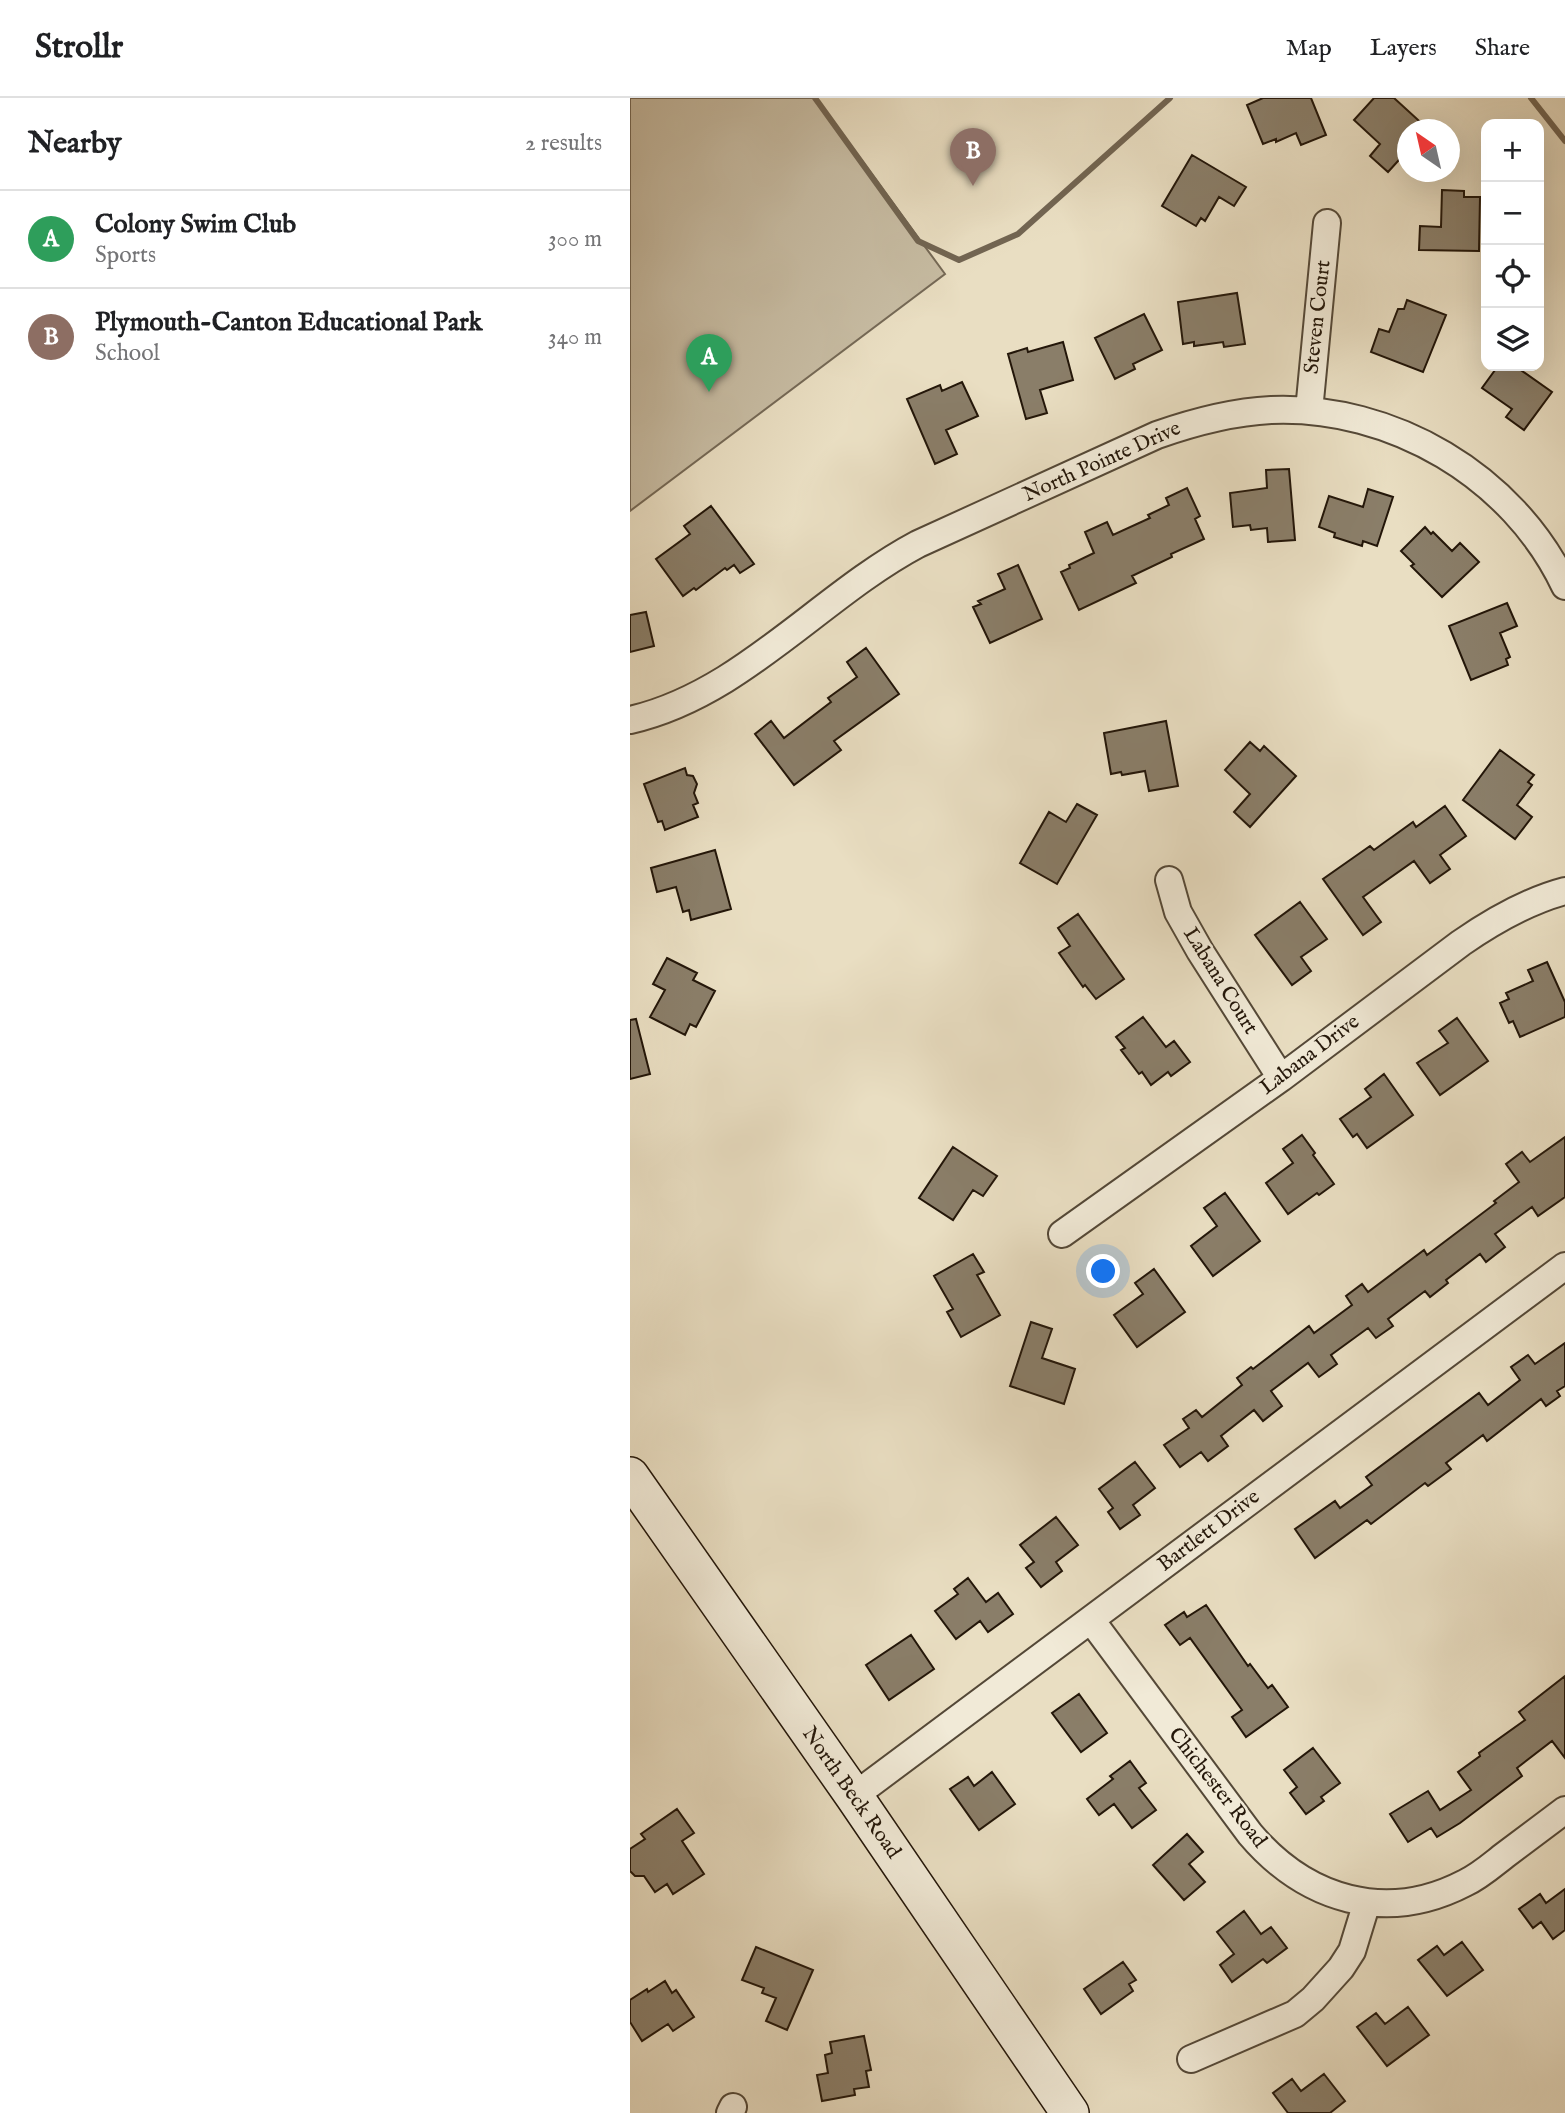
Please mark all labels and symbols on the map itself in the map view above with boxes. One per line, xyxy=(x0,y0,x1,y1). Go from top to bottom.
north arrow xyxy=(1397,119,1460,182)
pin: B xyxy=(950,128,996,186)
street label: Steven Court xyxy=(1299,259,1337,375)
pin: A xyxy=(686,334,732,392)
street label: North Pointe Drive xyxy=(1019,415,1185,509)
street label: Labana Court xyxy=(1176,922,1264,1040)
street label: Labana Drive xyxy=(1255,1008,1366,1101)
your location xyxy=(1086,1254,1120,1288)
street label: Bartlett Drive xyxy=(1153,1484,1266,1578)
street label: North Beck Road xyxy=(795,1722,907,1865)
street label: Chichester Road xyxy=(1162,1722,1273,1854)

